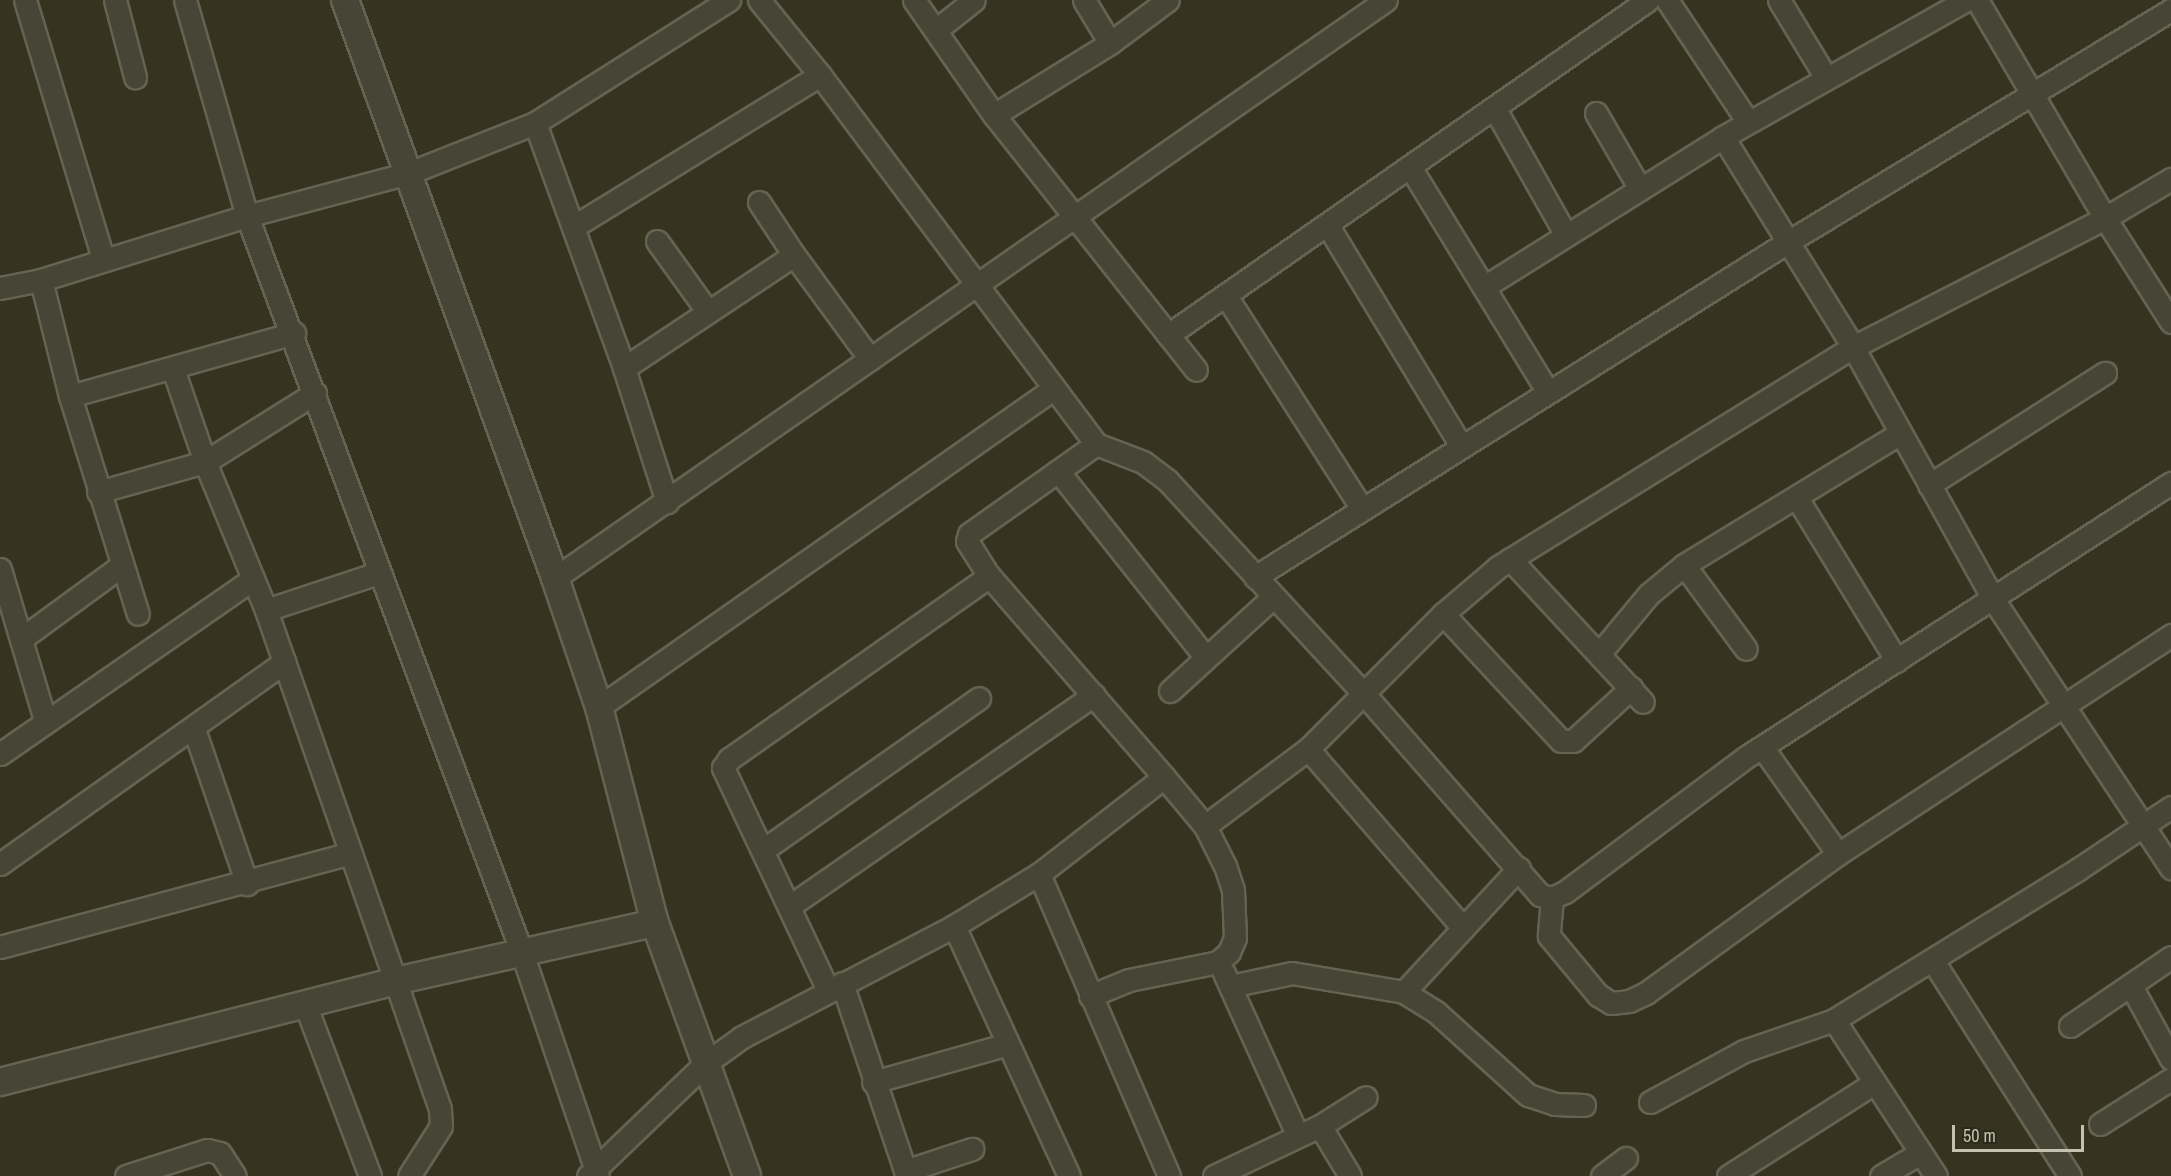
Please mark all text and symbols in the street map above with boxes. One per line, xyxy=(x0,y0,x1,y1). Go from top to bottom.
scale bar xyxy=(1955,1113,2087,1151)
text: 50 m xyxy=(1963,1123,1996,1148)

